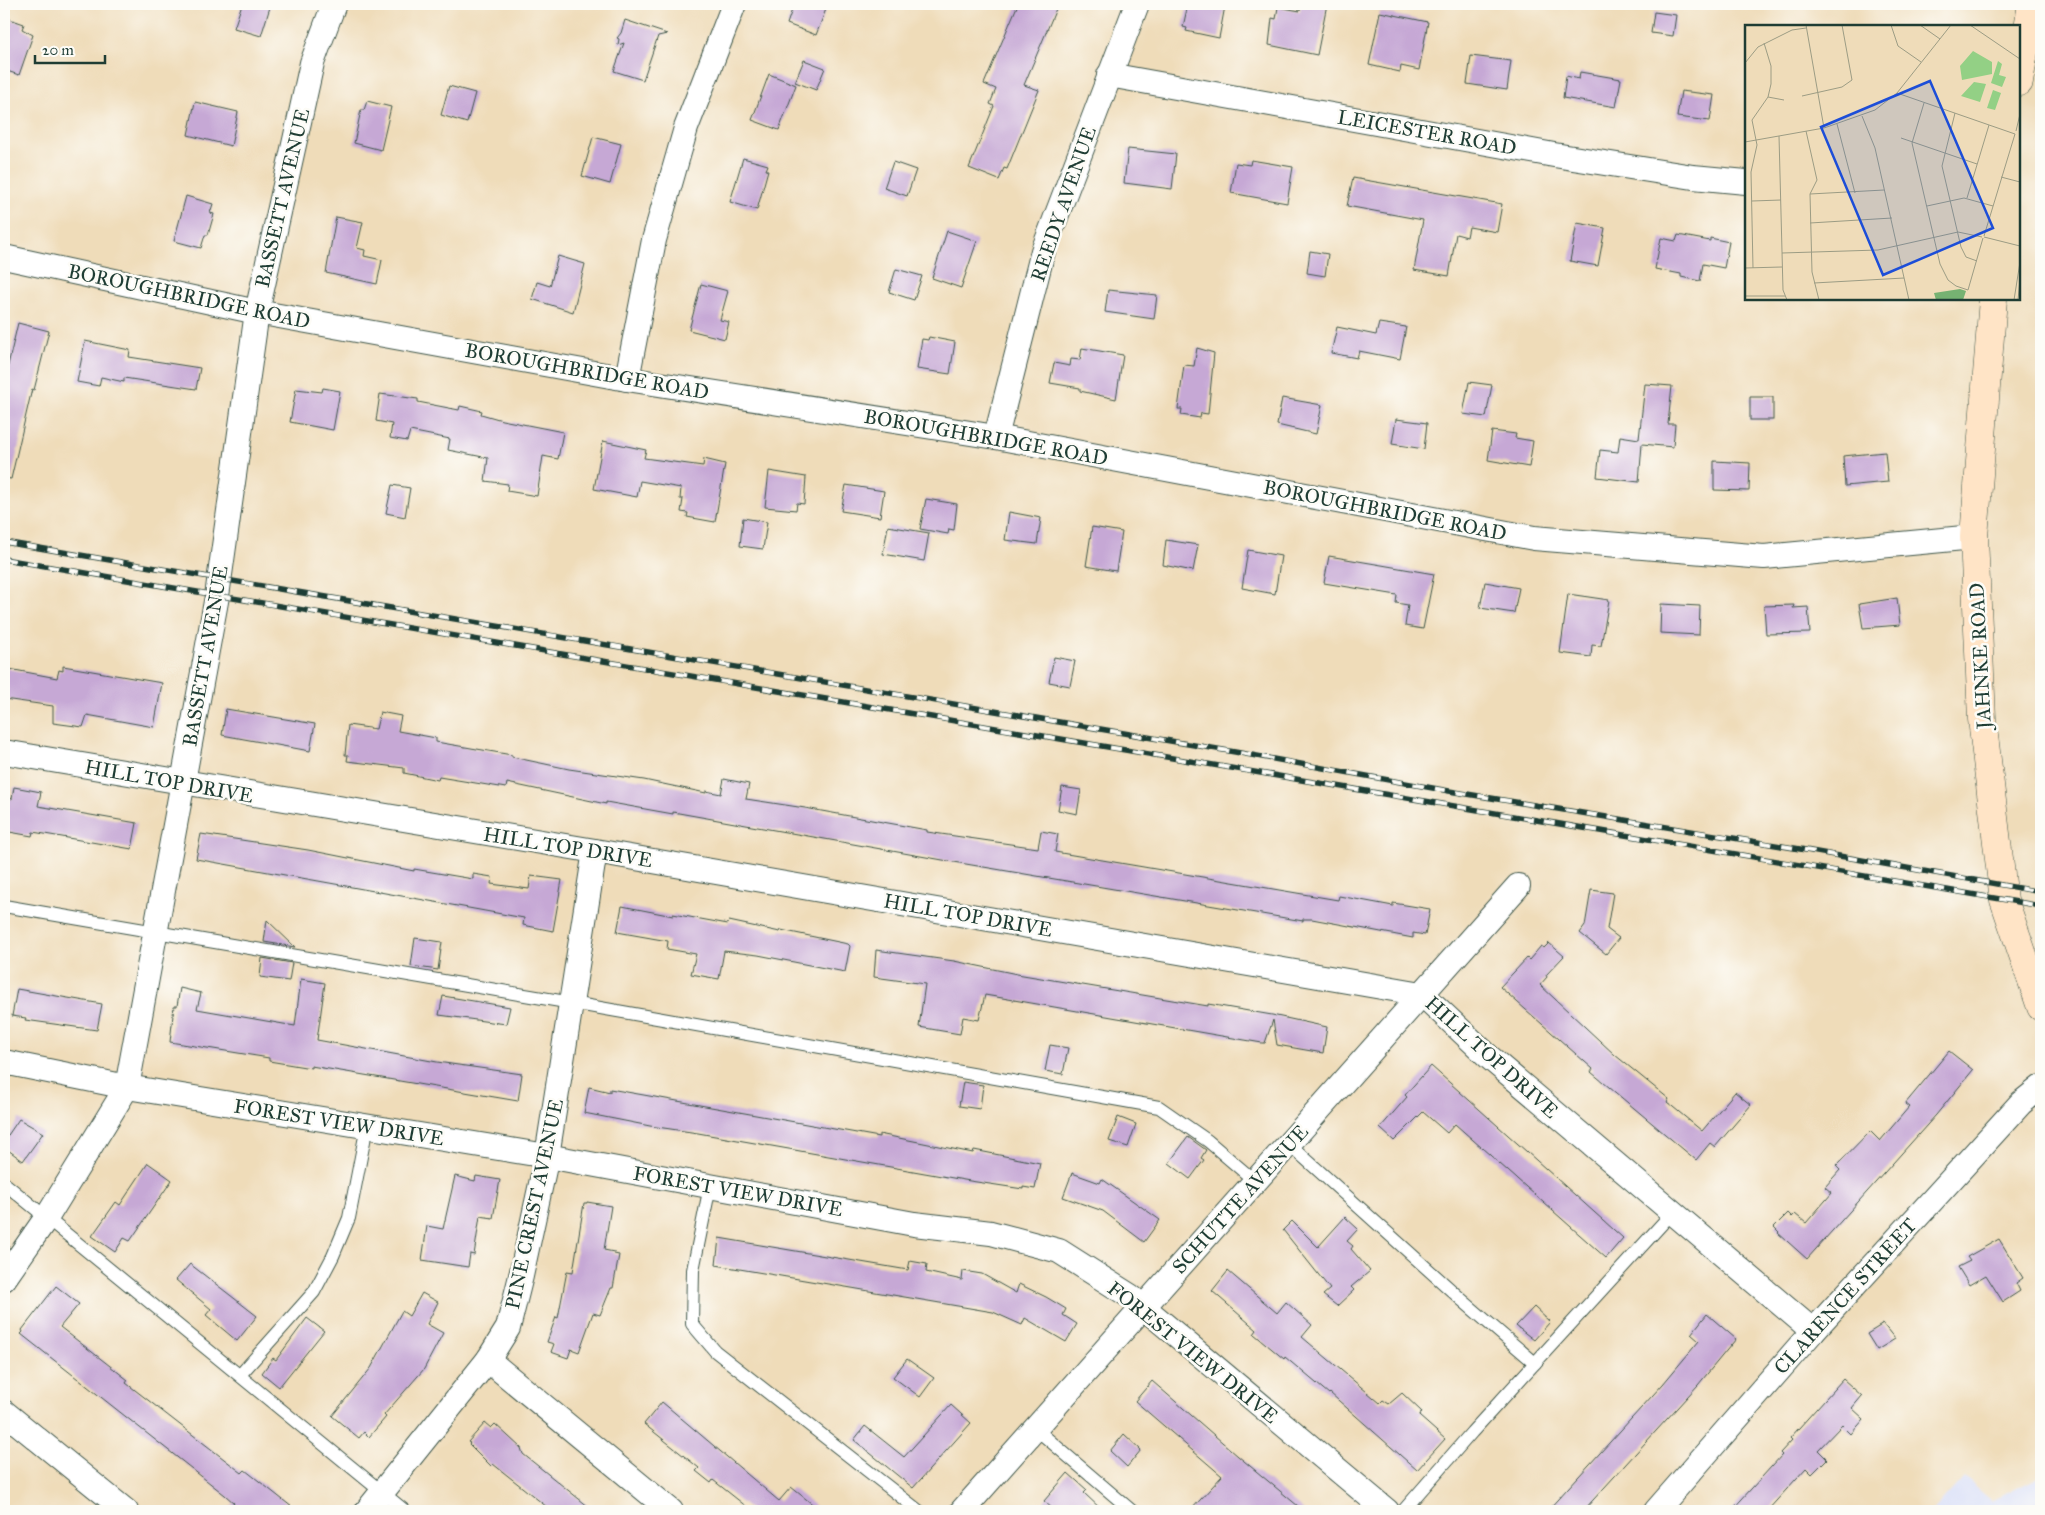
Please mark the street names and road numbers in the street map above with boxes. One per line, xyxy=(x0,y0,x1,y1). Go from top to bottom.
street label: LEICESTER ROAD xyxy=(1336,104,1518,160)
street label: BASSETT AVENUE xyxy=(250,106,314,290)
street label: REEDY AVENUE xyxy=(1025,123,1101,285)
street label: BOROUGHBRIDGE ROAD xyxy=(66,259,312,333)
street label: BOROUGHBRIDGE ROAD xyxy=(463,338,711,404)
street label: BOROUGHBRIDGE ROAD xyxy=(862,404,1110,470)
street label: BOROUGHBRIDGE ROAD xyxy=(1261,475,1509,545)
street label: BASSETT AVENUE xyxy=(177,564,233,748)
street label: JAHNKE ROAD xyxy=(1964,582,1997,732)
street label: HILL TOP DRIVE xyxy=(83,754,255,808)
street label: HILL TOP DRIVE xyxy=(482,822,654,872)
street label: HILL TOP DRIVE xyxy=(882,888,1054,942)
street label: HILL TOP DRIVE xyxy=(1421,991,1563,1123)
street label: FOREST VIEW DRIVE xyxy=(232,1094,446,1150)
street label: PINE CREST AVENUE xyxy=(500,1097,568,1311)
street label: SCHUTTE AVENUE xyxy=(1167,1120,1313,1278)
street label: FOREST VIEW DRIVE xyxy=(631,1161,845,1221)
street label: CLARENCE STREET xyxy=(1769,1213,1922,1379)
street label: FOREST VIEW DRIVE xyxy=(1103,1276,1283,1428)

